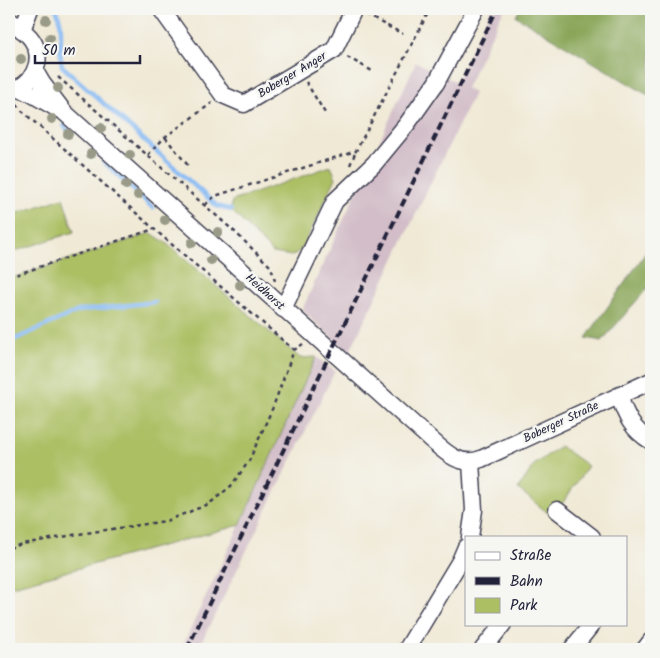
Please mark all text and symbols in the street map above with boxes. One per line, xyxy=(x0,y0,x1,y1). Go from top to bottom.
scale bar xyxy=(35,32,140,64)
text: 50 m xyxy=(42,39,76,63)
street label: Boberger Anger xyxy=(254,46,331,103)
street label: Heidhorst xyxy=(241,269,289,315)
street label: Boberger Straße xyxy=(520,396,603,448)
legend xyxy=(465,536,628,626)
text: Straße xyxy=(510,544,552,568)
text: Bahn xyxy=(510,570,543,594)
text: Park xyxy=(510,594,538,618)

